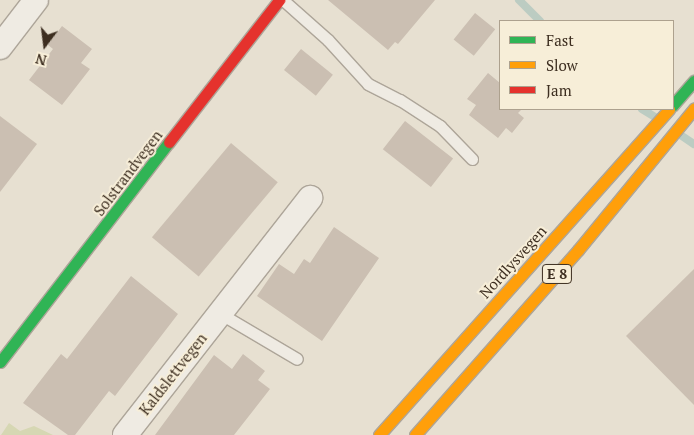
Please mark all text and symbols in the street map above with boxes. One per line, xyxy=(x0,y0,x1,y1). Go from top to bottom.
north arrow xyxy=(20,20,70,70)
legend xyxy=(499,20,674,110)
text: Fast xyxy=(546,30,574,50)
text: N xyxy=(33,49,49,71)
text: Slow xyxy=(546,55,578,75)
text: Jam xyxy=(546,80,572,100)
street label: Solstrandvegen xyxy=(90,127,166,219)
street label: Nordlysvegen xyxy=(476,222,550,302)
road number: E 8 xyxy=(541,262,573,286)
street label: Kaldslettvegen xyxy=(135,329,211,419)

